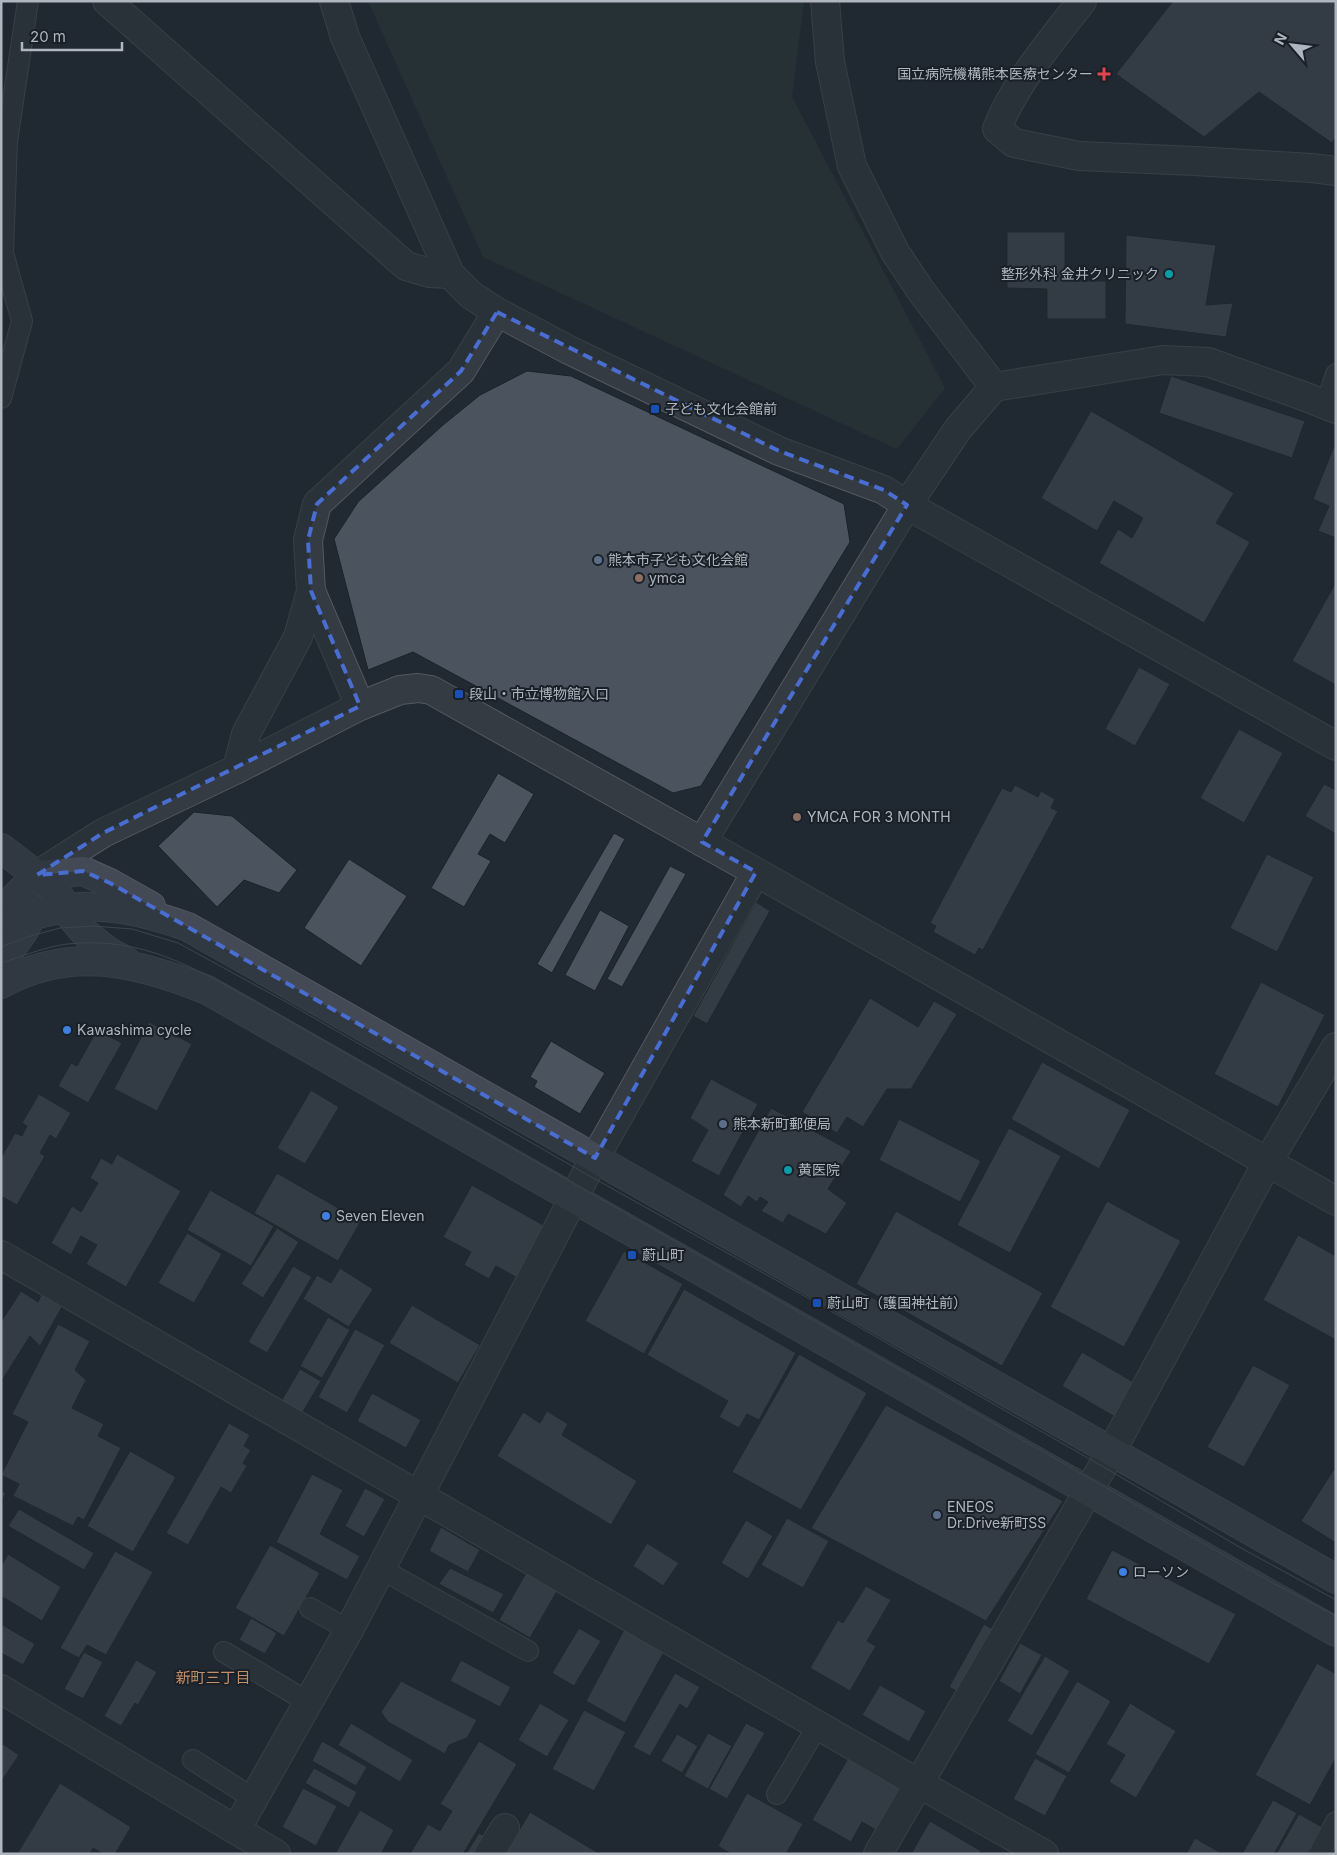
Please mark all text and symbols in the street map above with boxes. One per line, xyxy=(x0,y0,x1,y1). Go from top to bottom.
scale bar xyxy=(22,20,122,52)
north arrow xyxy=(1267,20,1317,70)
text: 20 m xyxy=(30,27,66,46)
text: N xyxy=(1270,30,1290,47)
place label: 国立病院機構熊本医療センター xyxy=(897,65,1093,82)
marker: 国立病院機構熊本医療センター xyxy=(1097,67,1111,81)
place label: 整形外科 金井クリニック xyxy=(1001,265,1159,282)
marker: 整形外科 金井クリニック xyxy=(1163,268,1175,280)
place label: 子ども文化会館前 xyxy=(665,400,777,417)
marker: 子ども文化会館前 xyxy=(649,403,661,415)
place label: 熊本市子ども文化会館 xyxy=(608,551,748,568)
marker: 熊本市子ども文化会館 xyxy=(592,554,604,566)
place label: ymca xyxy=(649,569,685,586)
marker: ymca xyxy=(633,572,645,584)
place label: 段山・市立博物館入口 xyxy=(469,685,609,702)
marker: 段山・市立博物館入口 xyxy=(453,688,465,700)
place label: YMCA FOR 3 MONTH xyxy=(807,808,951,825)
marker: YMCA FOR 3 MONTH xyxy=(791,811,803,823)
place label: Kawashima cycle xyxy=(77,1021,192,1038)
marker: Kawashima cycle xyxy=(61,1024,73,1036)
place label: 熊本新町郵便局 xyxy=(733,1115,831,1132)
marker: 熊本新町郵便局 xyxy=(717,1118,729,1130)
place label: 黄医院 xyxy=(798,1161,840,1178)
marker: 黄医院 xyxy=(782,1164,794,1176)
place label: Seven Eleven xyxy=(336,1207,425,1224)
marker: Seven Eleven xyxy=(320,1210,332,1222)
place label: 蔚山町 xyxy=(642,1246,684,1263)
marker: 蔚山町 xyxy=(626,1249,638,1261)
place label: 蔚山町（護国神社前） xyxy=(827,1294,967,1311)
marker: 蔚山町（護国神社前） xyxy=(811,1297,823,1309)
place label: ENEOS Dr.Drive新町SS xyxy=(947,1498,1046,1531)
marker: ENEOS Dr.Drive新町SS xyxy=(931,1509,943,1521)
place label: ローソン xyxy=(1133,1563,1189,1580)
marker: ローソン xyxy=(1117,1566,1129,1578)
district label: 新町三丁目 xyxy=(175,1668,251,1687)

